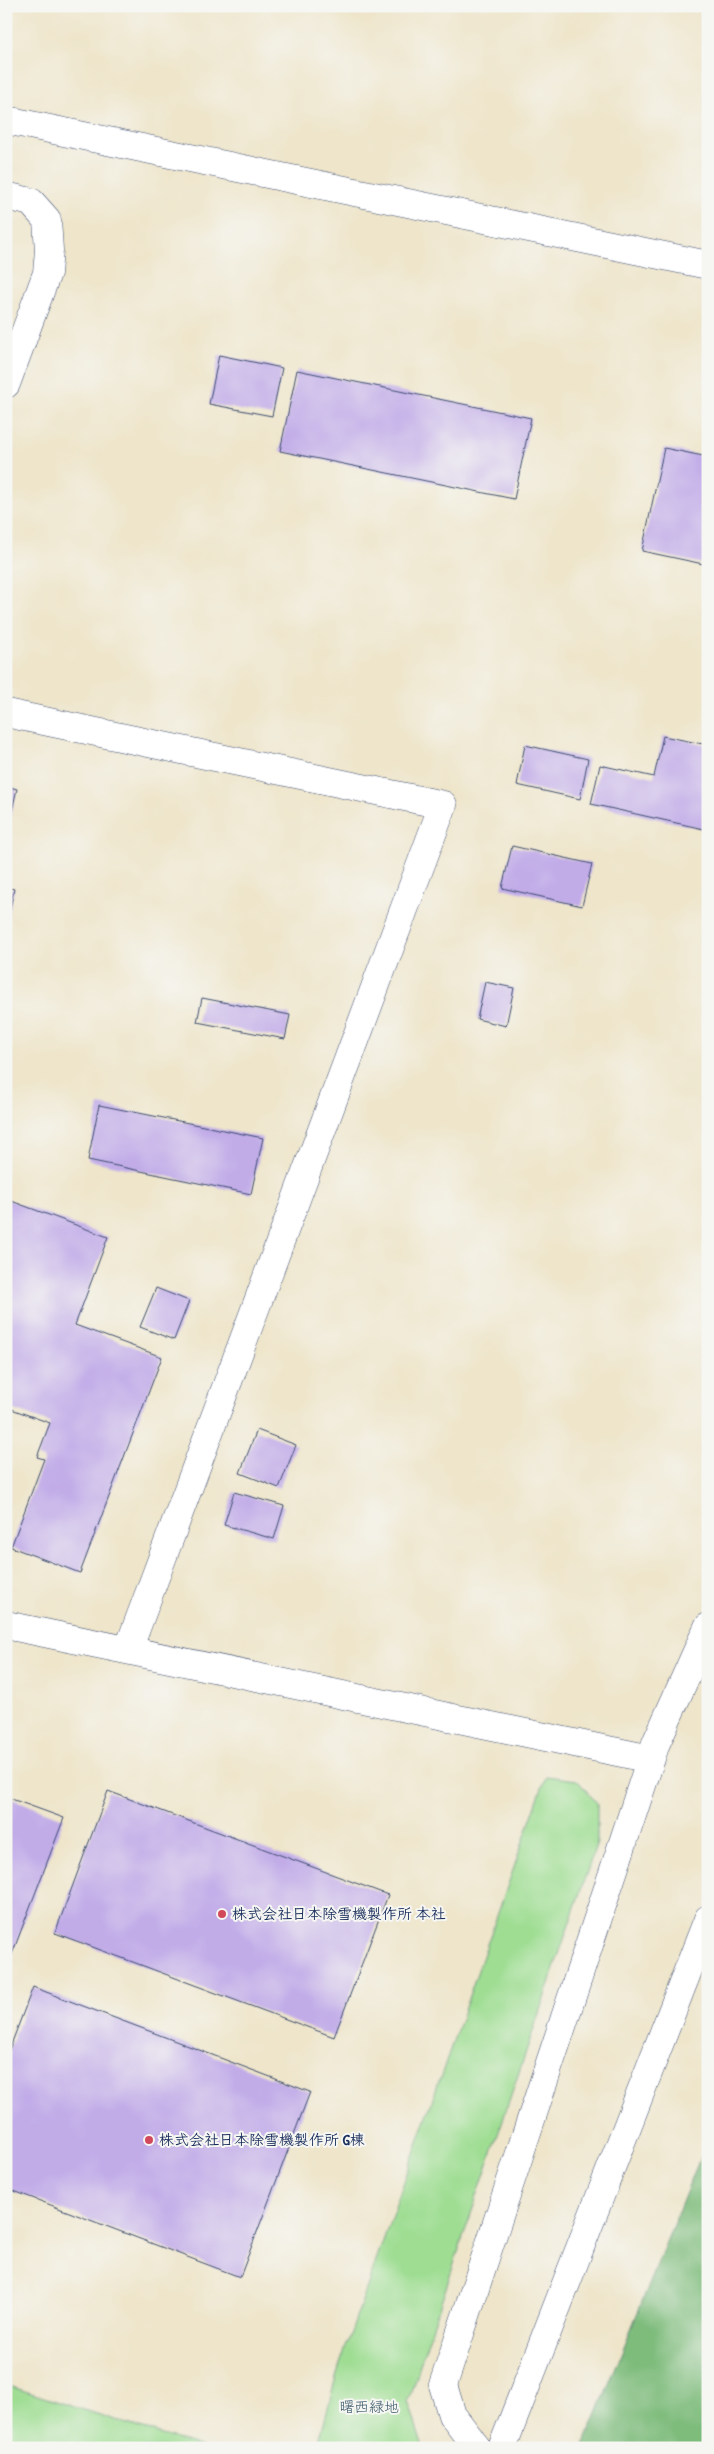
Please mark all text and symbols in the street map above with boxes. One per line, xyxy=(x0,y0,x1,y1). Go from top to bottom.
place label: 株式会社日本除雪機製作所 本社 xyxy=(232,1903,445,1924)
marker: 株式会社日本除雪機製作所 本社 xyxy=(216,1908,228,1920)
place label: 株式会社日本除雪機製作所 G棟 xyxy=(159,2129,365,2150)
marker: 株式会社日本除雪機製作所 G棟 xyxy=(143,2134,155,2146)
park label: 曙西緑地 xyxy=(339,2396,399,2417)

